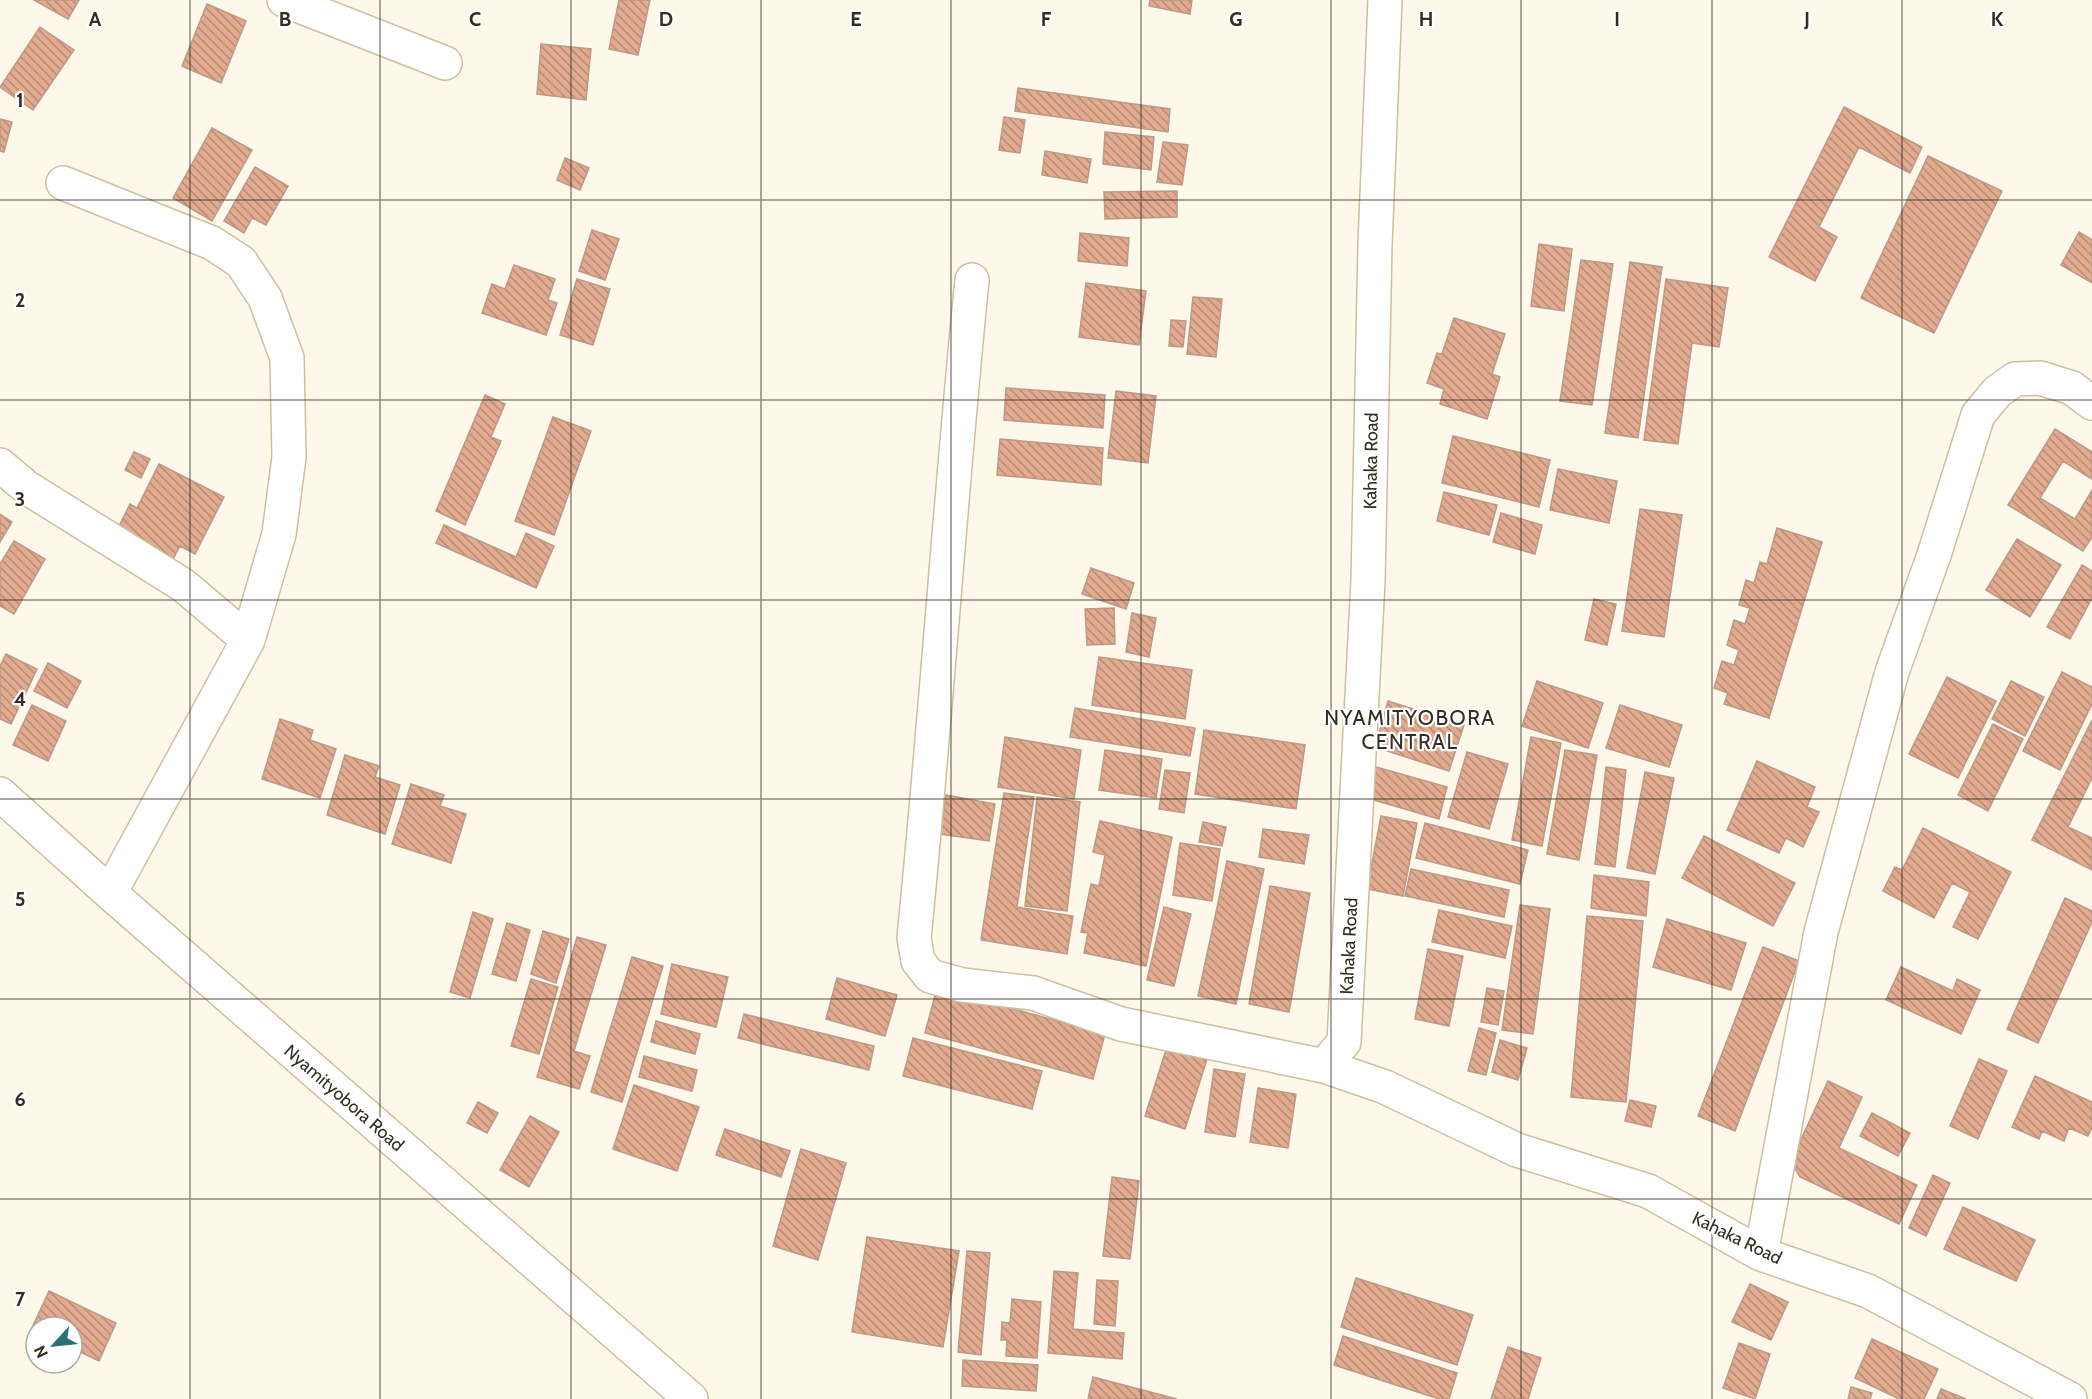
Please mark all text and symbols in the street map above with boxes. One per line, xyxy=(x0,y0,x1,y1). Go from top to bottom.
text: A xyxy=(89,7,102,31)
text: B xyxy=(279,7,291,31)
text: C xyxy=(469,7,481,31)
text: D xyxy=(659,7,673,31)
text: E xyxy=(850,7,862,31)
text: F xyxy=(1041,7,1052,31)
text: G xyxy=(1229,7,1243,31)
text: H xyxy=(1419,7,1433,31)
text: I xyxy=(1614,7,1620,31)
text: J xyxy=(1803,7,1810,31)
text: K xyxy=(1991,7,2004,31)
text: 1 xyxy=(16,88,24,112)
text: 2 xyxy=(15,288,25,312)
street label: Kahaka Road xyxy=(1359,412,1383,510)
text: 3 xyxy=(15,487,25,511)
text: 4 xyxy=(14,687,26,711)
district label: NYAMITYOBORA CENTRAL xyxy=(1324,705,1496,754)
text: 5 xyxy=(15,887,25,911)
street label: Kahaka Road xyxy=(1335,897,1363,995)
street label: Nyamityobora Road xyxy=(280,1040,408,1156)
text: 6 xyxy=(14,1087,26,1111)
street label: Kahaka Road xyxy=(1689,1207,1785,1269)
text: 7 xyxy=(15,1287,26,1311)
north arrow xyxy=(24,1315,84,1375)
text: N xyxy=(30,1342,52,1361)

